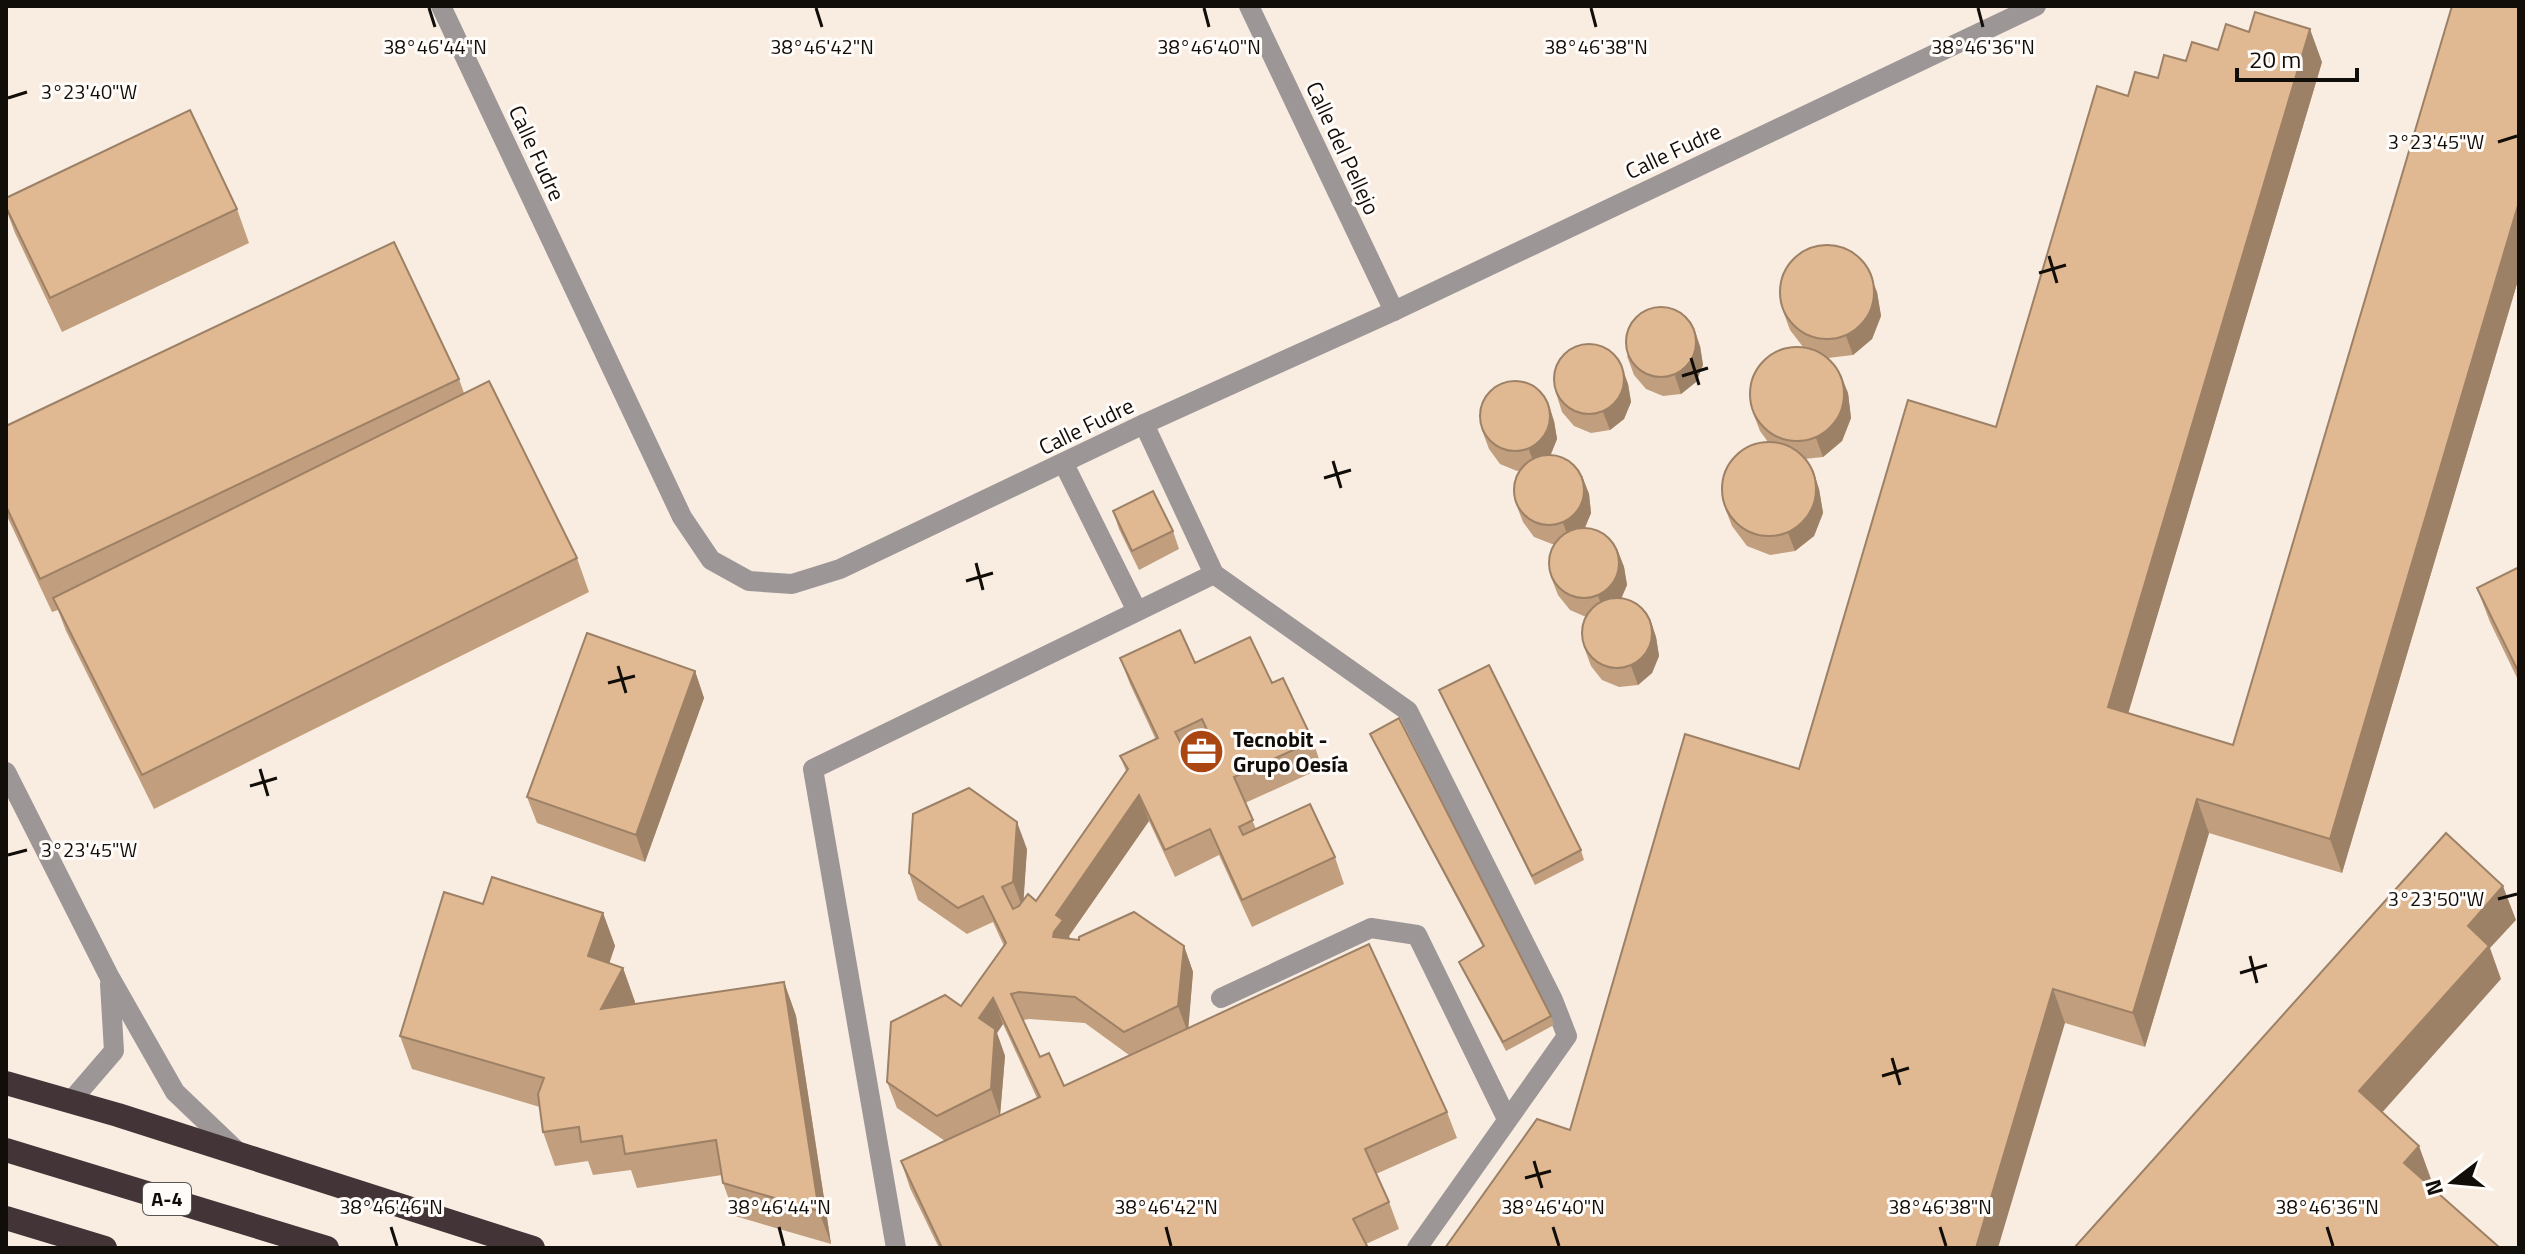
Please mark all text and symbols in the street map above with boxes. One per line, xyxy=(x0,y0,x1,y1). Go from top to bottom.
text: 38°46'44"N xyxy=(383,31,487,62)
text: 38°46'42"N xyxy=(770,31,874,62)
text: 38°46'40"N xyxy=(1157,31,1261,62)
text: 38°46'38"N xyxy=(1544,31,1648,62)
text: 38°46'36"N xyxy=(1931,31,2035,62)
scale bar xyxy=(2237,32,2357,82)
text: 20 m xyxy=(2249,41,2301,77)
text: 3°23'40"W xyxy=(41,76,138,107)
street label: Calle del Pellejo xyxy=(1297,76,1389,220)
street label: Calle Fudre xyxy=(500,100,574,206)
street label: Calle Fudre xyxy=(1620,114,1726,188)
text: 3°23'45"W xyxy=(2388,126,2485,157)
street label: Calle Fudre xyxy=(1033,388,1139,464)
place label: Tecnobit - Grupo Oesía xyxy=(1233,722,1348,781)
office icon: Tecnobit - Grupo Oesía xyxy=(1178,728,1226,776)
text: 3°23'45"W xyxy=(41,834,138,865)
text: 3°23'50"W xyxy=(2388,883,2485,914)
north arrow xyxy=(2413,1142,2493,1222)
text: N xyxy=(2415,1175,2452,1200)
road number: A-4 xyxy=(143,1183,191,1215)
text: 38°46'46"N xyxy=(339,1191,443,1222)
text: 38°46'44"N xyxy=(727,1191,831,1222)
text: 38°46'42"N xyxy=(1114,1191,1218,1222)
text: 38°46'40"N xyxy=(1501,1191,1605,1222)
text: 38°46'38"N xyxy=(1888,1191,1992,1222)
text: 38°46'36"N xyxy=(2275,1191,2379,1222)

